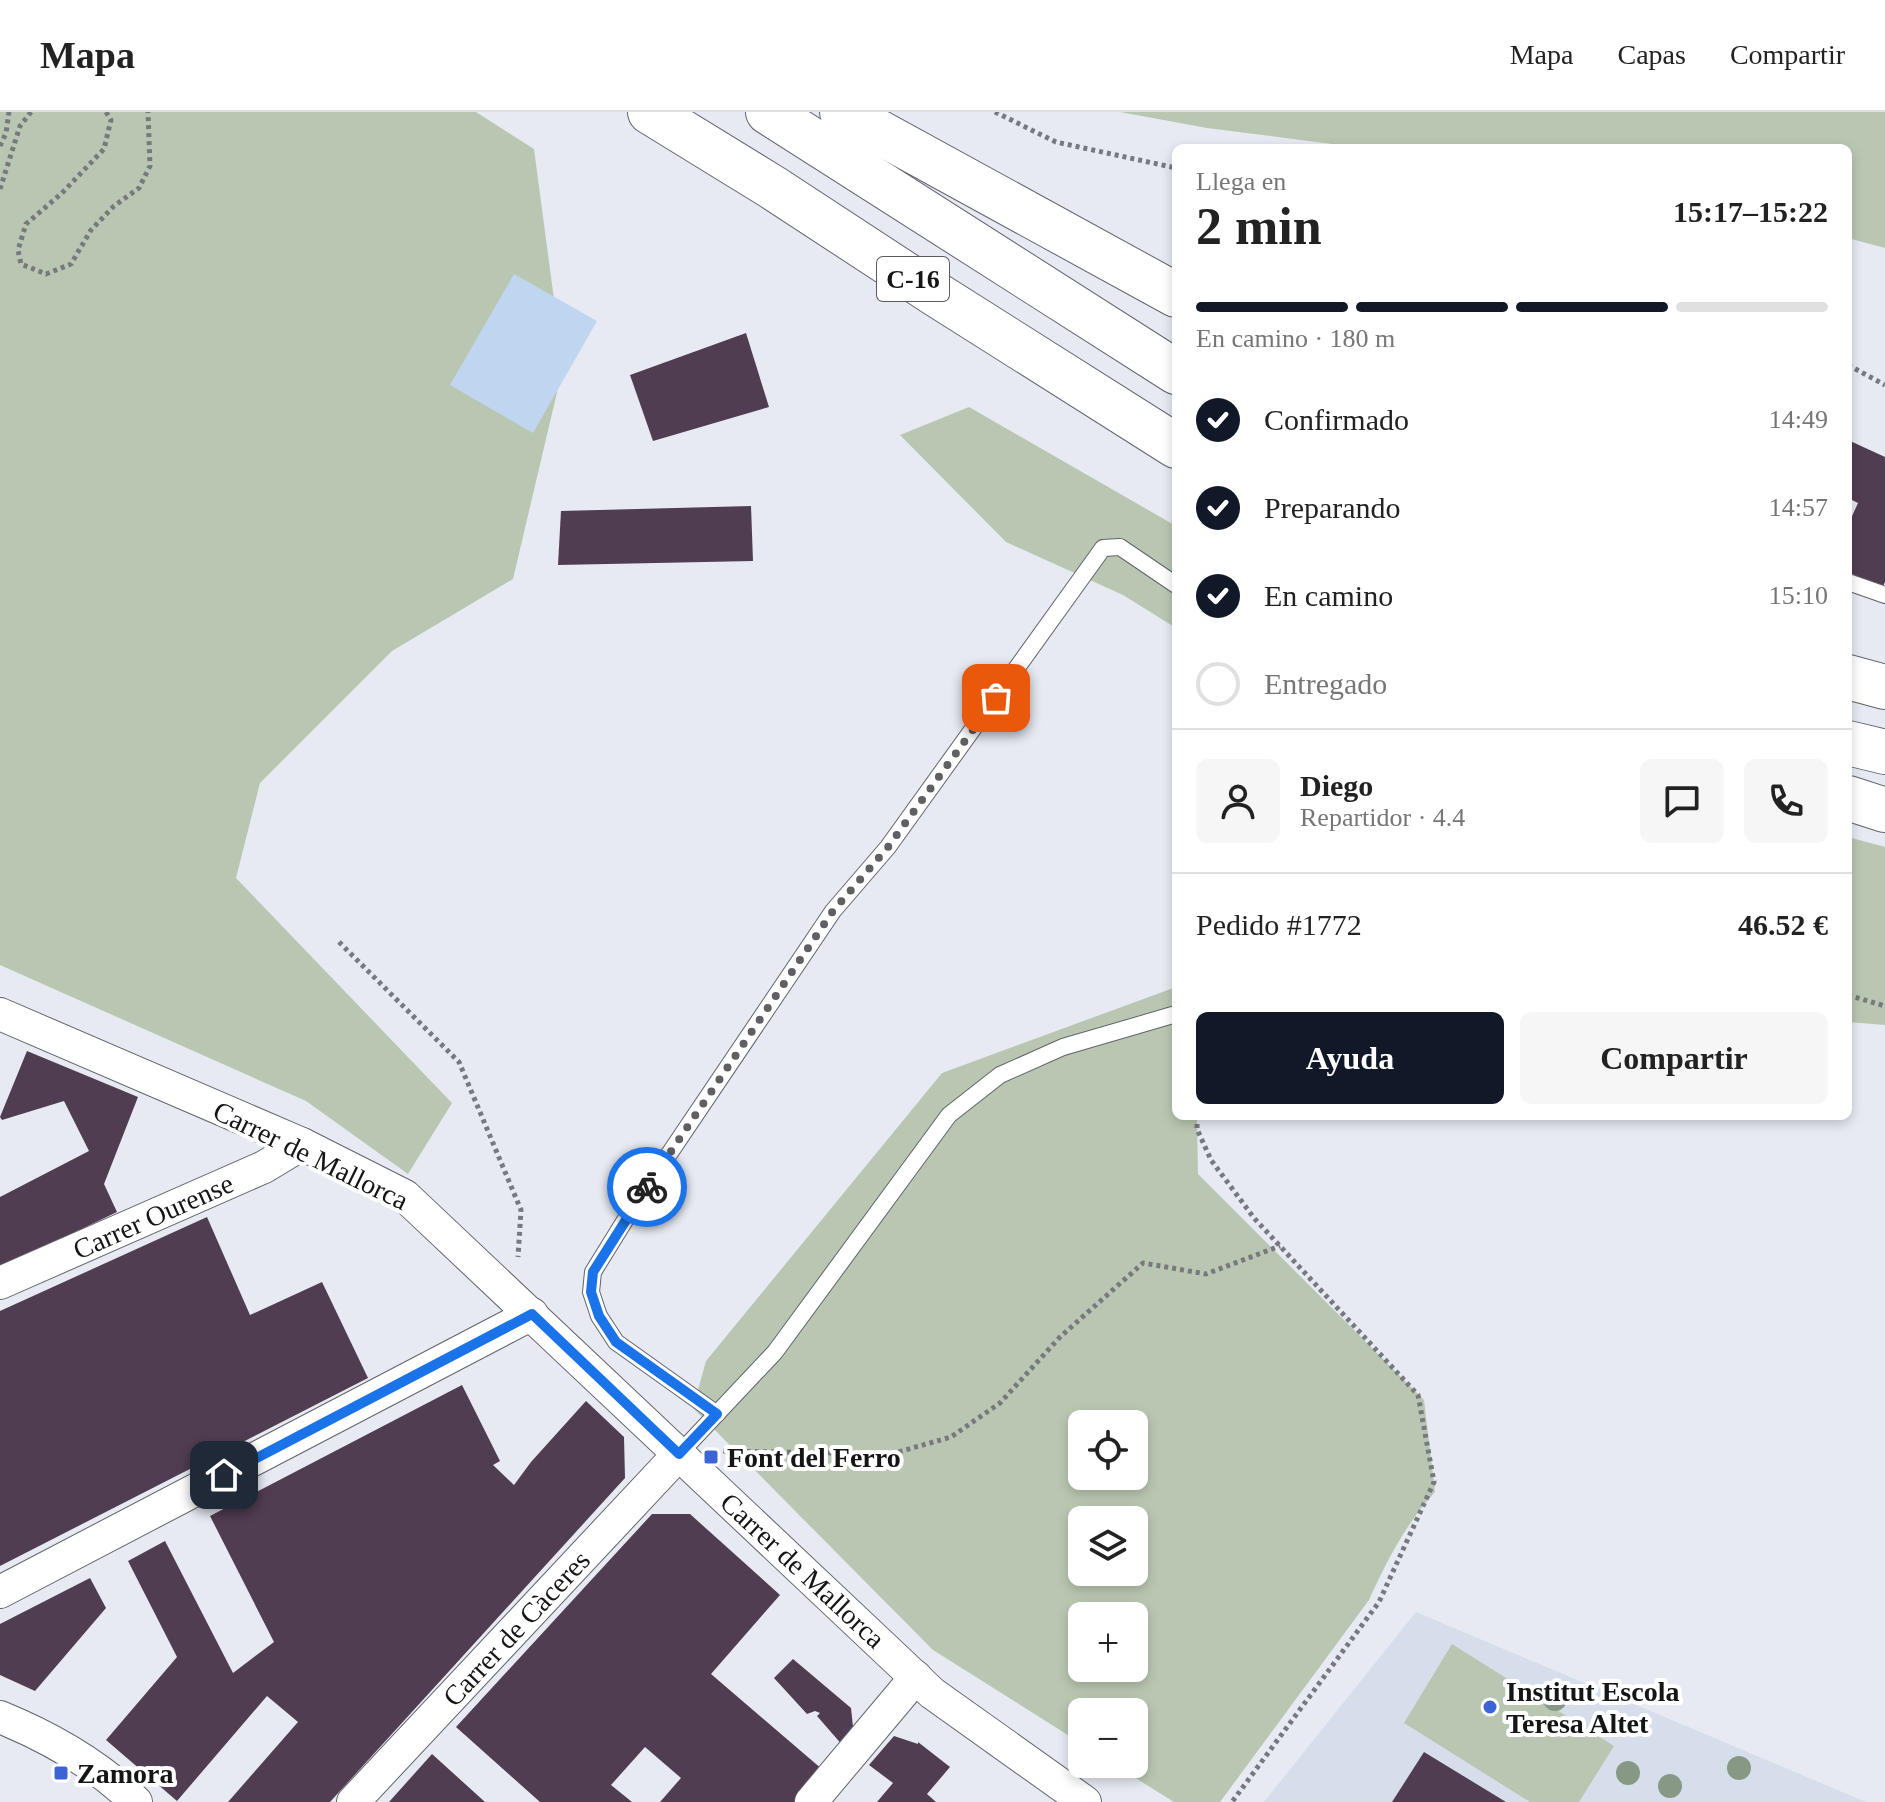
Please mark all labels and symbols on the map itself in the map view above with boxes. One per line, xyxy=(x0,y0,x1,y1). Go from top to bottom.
road number: C-16 xyxy=(877,257,949,301)
pin xyxy=(962,664,1030,732)
street label: Carrer de Mallorca xyxy=(208,1095,414,1216)
courier xyxy=(607,1147,687,1227)
street label: Carrer Ourense xyxy=(68,1167,238,1266)
pin xyxy=(190,1441,258,1509)
place label: Font del Ferro xyxy=(727,1442,901,1473)
marker: Font del Ferro xyxy=(702,1448,720,1466)
street label: Carrer de Mallorca xyxy=(714,1486,892,1655)
street label: Carrer de Càceres xyxy=(437,1544,596,1712)
place label: Institut Escola Teresa Altet xyxy=(1506,1676,1679,1739)
marker: Institut Escola Teresa Altet xyxy=(1481,1698,1499,1716)
place label: Zamora xyxy=(77,1758,173,1789)
marker: Zamora xyxy=(52,1764,70,1782)

